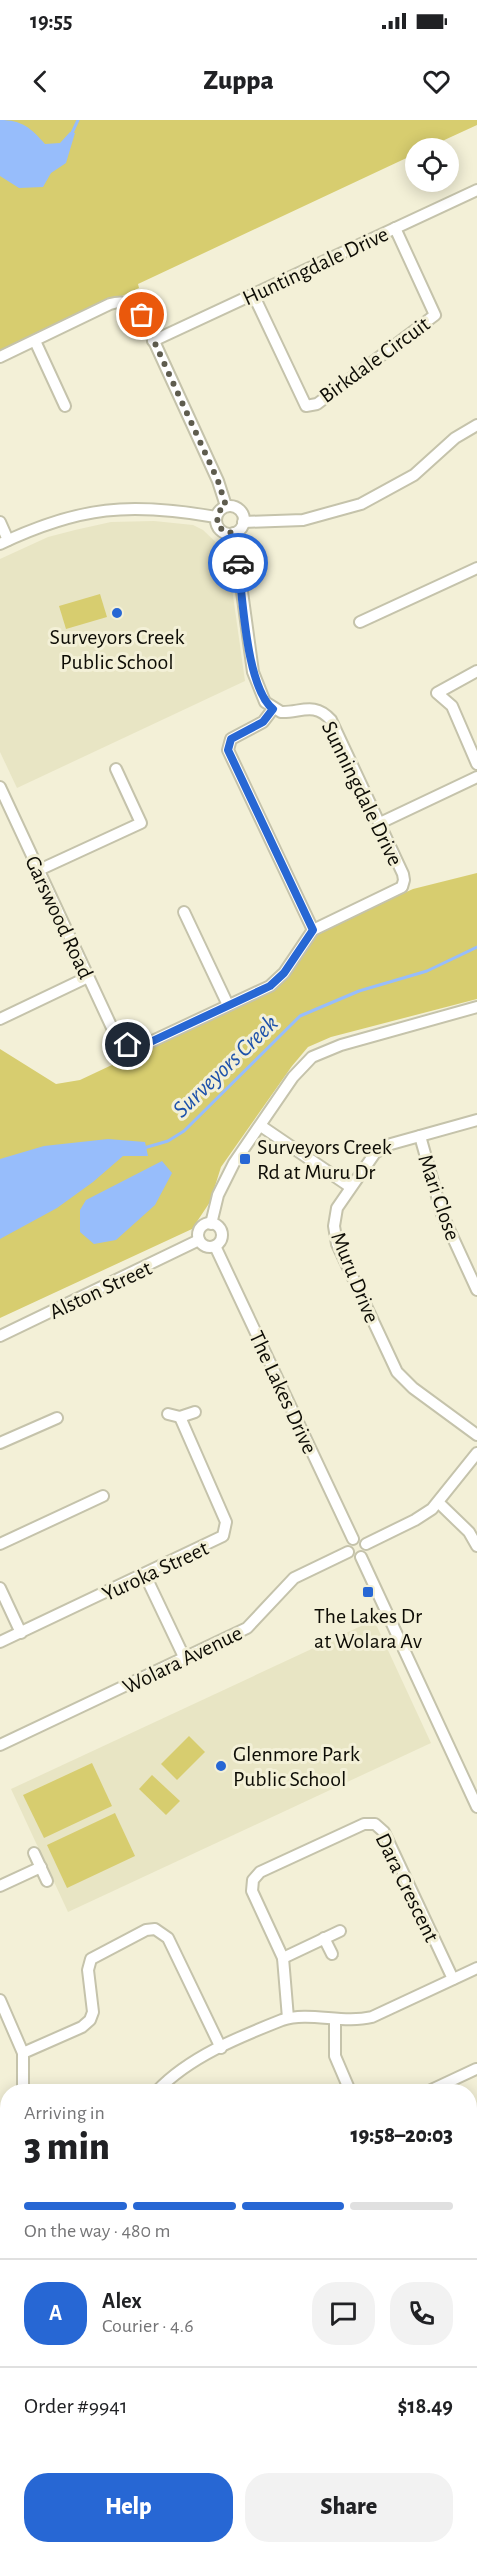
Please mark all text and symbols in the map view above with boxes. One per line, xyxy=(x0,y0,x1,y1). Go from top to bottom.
text: 19:55 xyxy=(30,10,73,32)
icon: back xyxy=(24,65,57,98)
icon: heart xyxy=(420,65,453,98)
text: Zuppa xyxy=(203,67,274,94)
map controls xyxy=(405,138,459,192)
button: locate xyxy=(405,138,459,192)
street label: Huntingdale Drive xyxy=(239,223,392,309)
pin xyxy=(116,289,167,340)
icon: bag xyxy=(125,298,158,331)
street label: Birkdale Circuit xyxy=(315,313,434,407)
courier xyxy=(208,533,268,593)
icon: car xyxy=(222,547,255,580)
marker: Surveyors Creek Public School xyxy=(110,606,124,620)
place label: Surveyors Creek Public School xyxy=(50,626,184,673)
street label: Sunningdale Drive xyxy=(318,718,407,869)
street label: Garswood Road xyxy=(21,852,97,982)
water label: Surveyors Creek xyxy=(169,1011,283,1122)
pin xyxy=(102,1019,153,1070)
icon: home xyxy=(111,1028,144,1061)
place label: Surveyors Creek Rd at Muru Dr xyxy=(257,1136,392,1183)
marker: Surveyors Creek Rd at Muru Dr xyxy=(238,1152,252,1166)
street label: Mari Close xyxy=(414,1152,464,1243)
street label: Muru Drive xyxy=(327,1229,383,1326)
street label: Alston Street xyxy=(46,1257,155,1323)
street label: The Lakes Drive xyxy=(245,1328,321,1457)
street label: Yuroka Street xyxy=(99,1537,212,1605)
marker: The Lakes Dr at Wolara Av xyxy=(361,1585,375,1599)
place label: The Lakes Dr at Wolara Av xyxy=(314,1605,423,1652)
street label: Wolara Avenue xyxy=(119,1622,246,1698)
place label: Glenmore Park Public School xyxy=(233,1743,360,1790)
marker: Glenmore Park Public School xyxy=(214,1759,228,1773)
street label: Dara Crescent xyxy=(371,1830,443,1945)
text: Arriving in xyxy=(24,2103,105,2123)
text: 19:58–20:03 xyxy=(350,2124,453,2146)
text: 3 min xyxy=(24,2128,110,2167)
text: On the way · 480 m xyxy=(24,2221,170,2241)
button: chat xyxy=(312,2282,375,2345)
button: phone xyxy=(390,2282,453,2345)
text: Alex xyxy=(102,2290,142,2312)
text: A xyxy=(49,2302,62,2324)
text: Courier · 4.6 xyxy=(102,2316,194,2336)
text: Order #9941 xyxy=(24,2395,128,2417)
text: $18.49 xyxy=(398,2395,453,2417)
button: Help xyxy=(24,2473,233,2542)
button: Share xyxy=(245,2473,453,2542)

